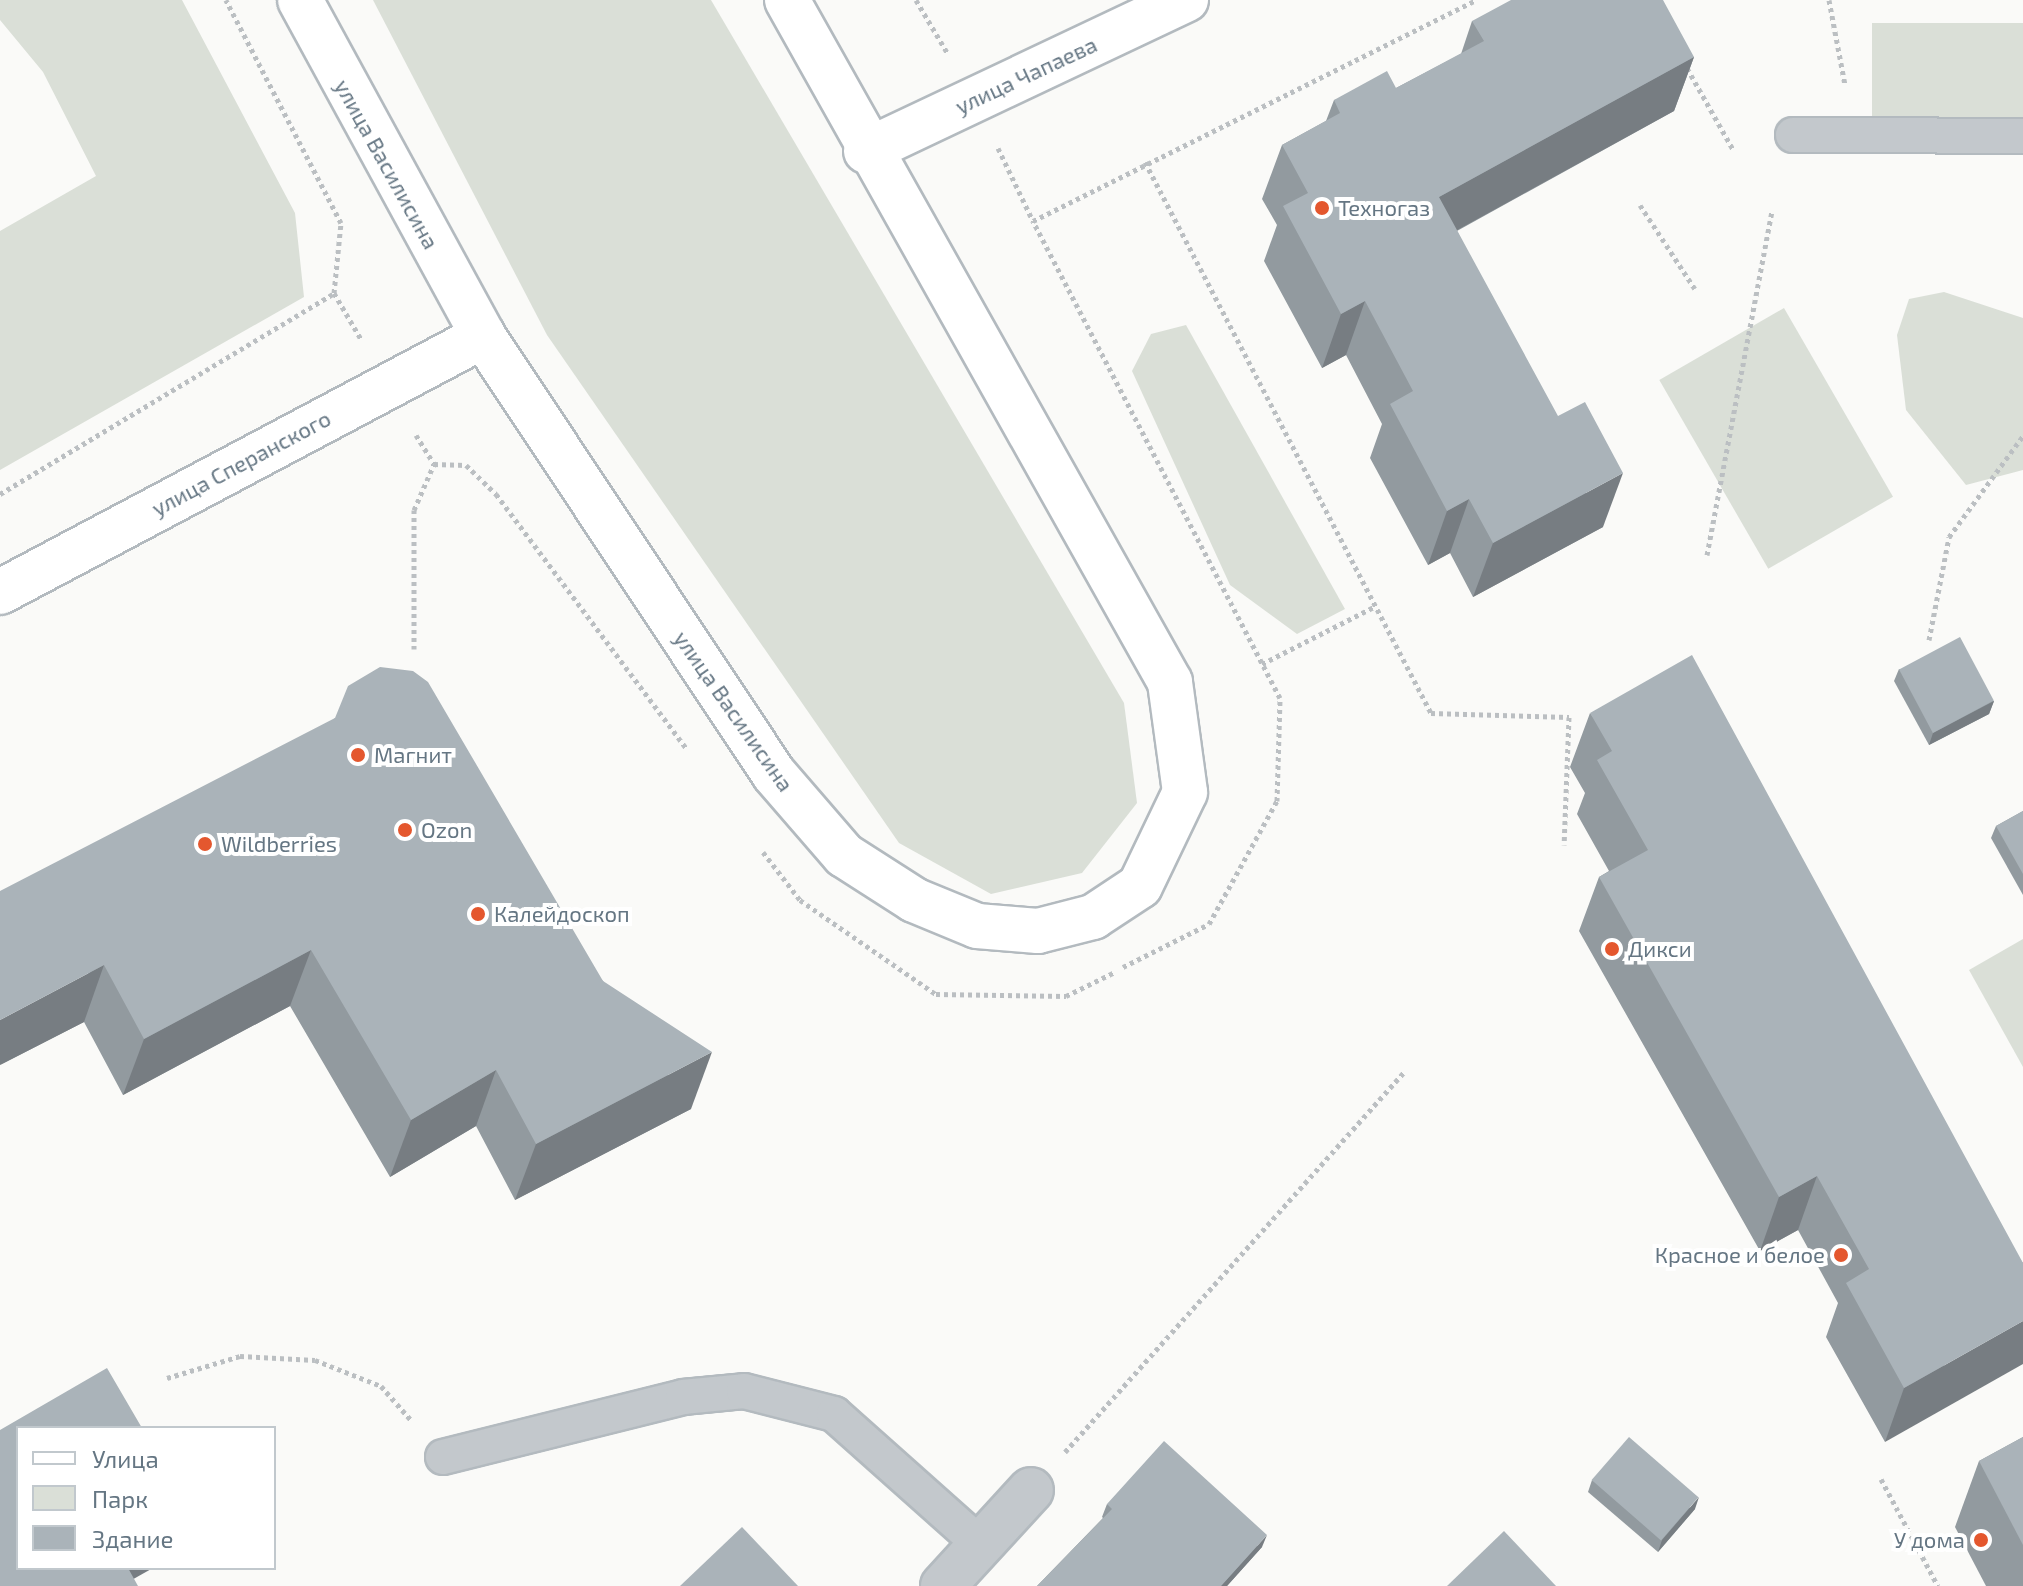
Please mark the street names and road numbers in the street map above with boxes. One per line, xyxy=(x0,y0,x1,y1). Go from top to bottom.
street label: улица Чапаева xyxy=(951,31,1101,119)
street label: улица Василисина xyxy=(329,75,445,253)
street label: улица Сперанского xyxy=(147,405,335,521)
street label: улица Василисина xyxy=(669,626,799,796)

